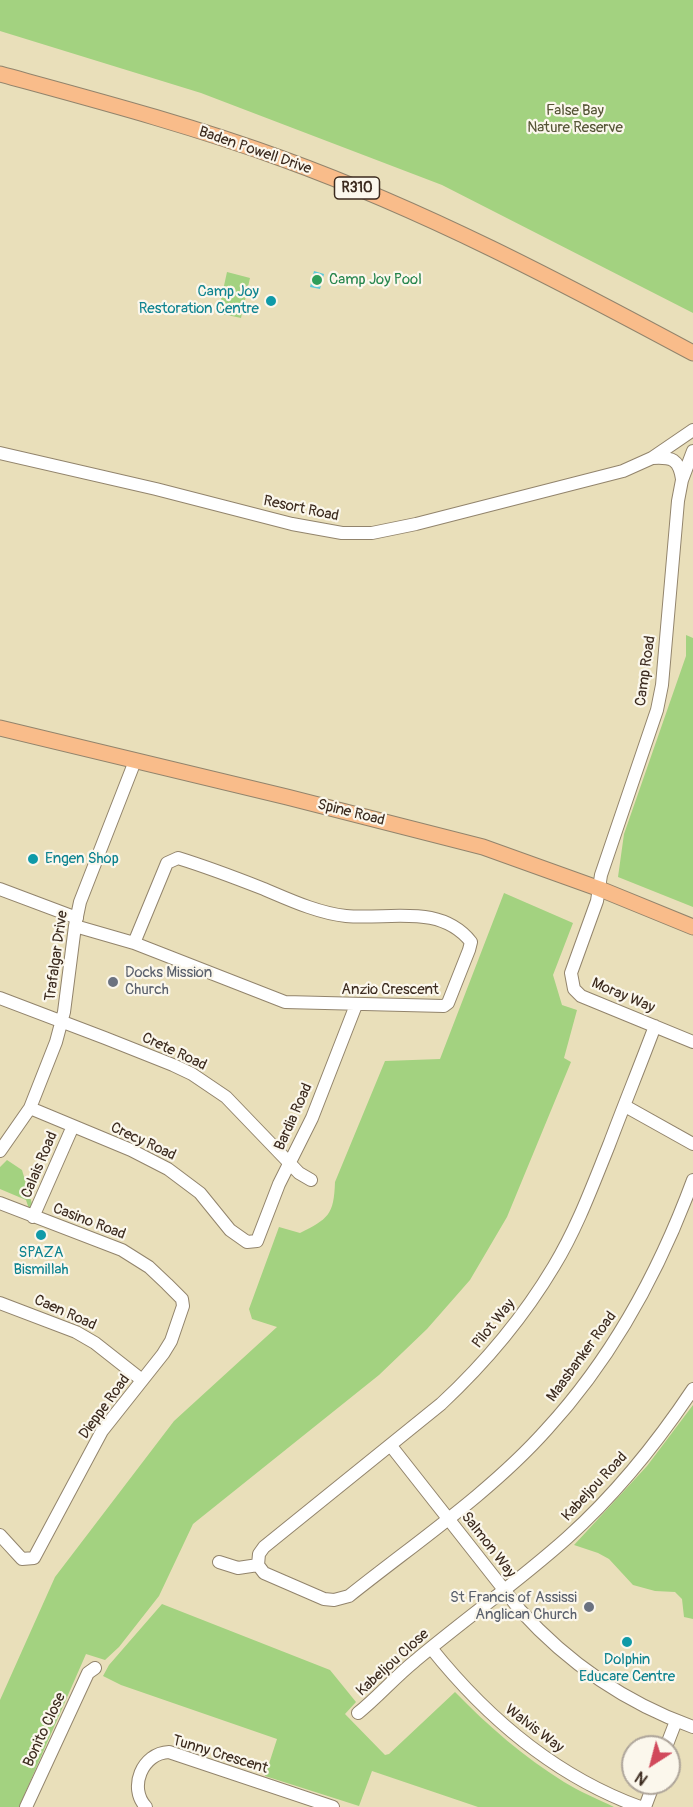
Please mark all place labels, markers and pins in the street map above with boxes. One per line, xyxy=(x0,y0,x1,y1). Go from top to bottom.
place label: Camp Joy Pool xyxy=(329,271,422,289)
marker: Camp Joy Pool xyxy=(310,273,324,287)
place label: Camp Joy Restoration Centre xyxy=(139,283,259,318)
marker: Camp Joy Restoration Centre xyxy=(264,294,278,308)
place label: Engen Shop xyxy=(45,850,119,868)
marker: Engen Shop xyxy=(26,852,40,866)
place label: Docks Mission Church xyxy=(125,964,212,999)
marker: Docks Mission Church xyxy=(106,975,120,989)
marker: SPAZA Bismillah xyxy=(34,1228,48,1242)
place label: SPAZA Bismillah xyxy=(13,1244,69,1279)
place label: St Francis of Assissi Anglican Church xyxy=(450,1589,577,1624)
marker: St Francis of Assissi Anglican Church xyxy=(582,1600,596,1614)
marker: Dolphin Educare Centre xyxy=(620,1635,634,1649)
place label: Dolphin Educare Centre xyxy=(579,1651,675,1686)

